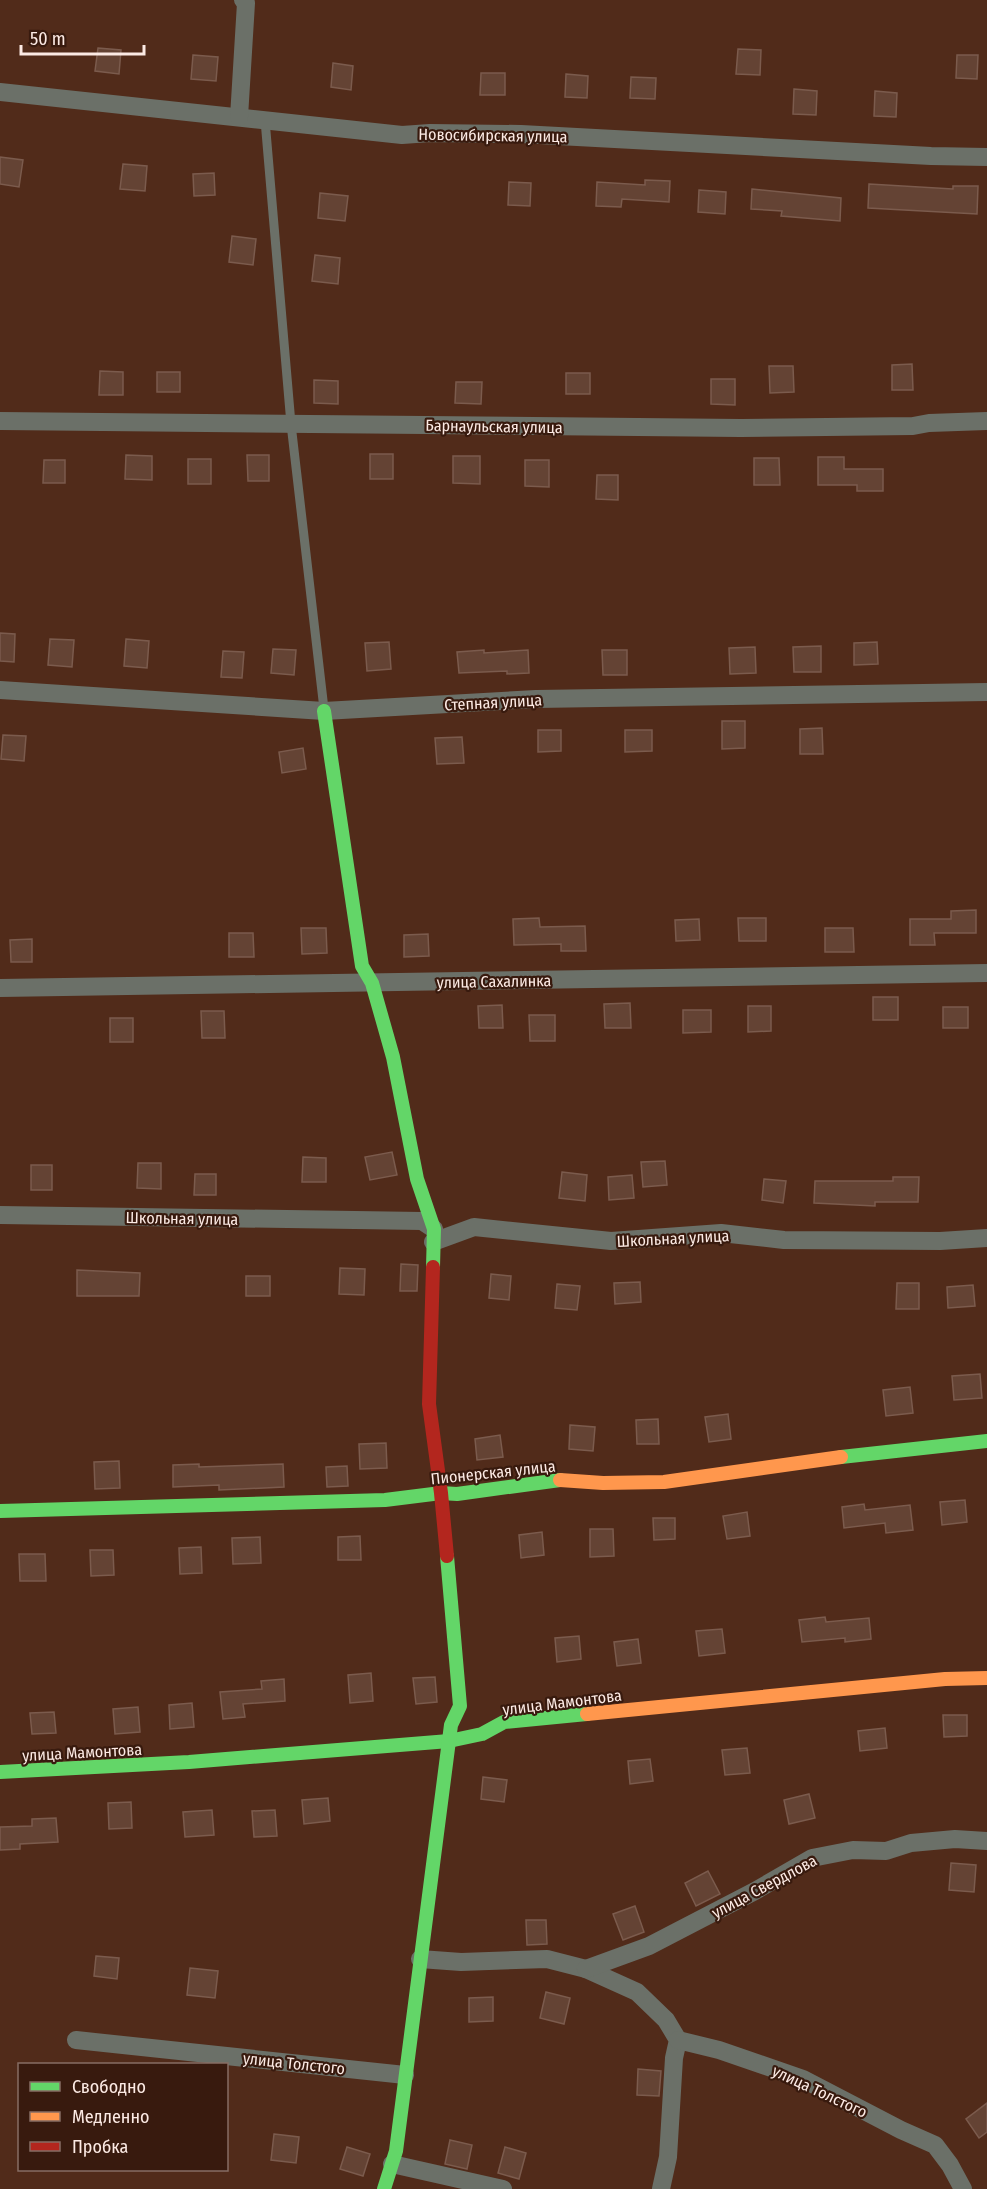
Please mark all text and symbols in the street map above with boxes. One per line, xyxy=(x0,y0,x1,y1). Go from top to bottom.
scale bar xyxy=(21,18,144,56)
text: 50 m xyxy=(30,28,66,50)
street label: Новосибирская улица xyxy=(418,125,568,146)
street label: Барнаульская улица xyxy=(425,416,563,437)
street label: Степная улица xyxy=(444,690,543,715)
street label: улица Сахалинка xyxy=(436,971,552,992)
street label: Школьная улица xyxy=(126,1208,239,1229)
street label: Школьная улица xyxy=(616,1226,730,1251)
street label: Пионерская улица xyxy=(430,1456,557,1488)
street label: улица Мамонтова xyxy=(501,1686,623,1719)
street label: улица Мамонтова xyxy=(22,1740,143,1765)
street label: улица Свердлова xyxy=(708,1851,820,1922)
street label: улица Толстого xyxy=(242,2049,346,2078)
street label: улица Толстого xyxy=(769,2061,870,2122)
legend xyxy=(18,2063,228,2171)
text: Свободно xyxy=(72,2076,146,2098)
text: Медленно xyxy=(72,2106,150,2128)
text: Пробка xyxy=(72,2136,128,2158)

